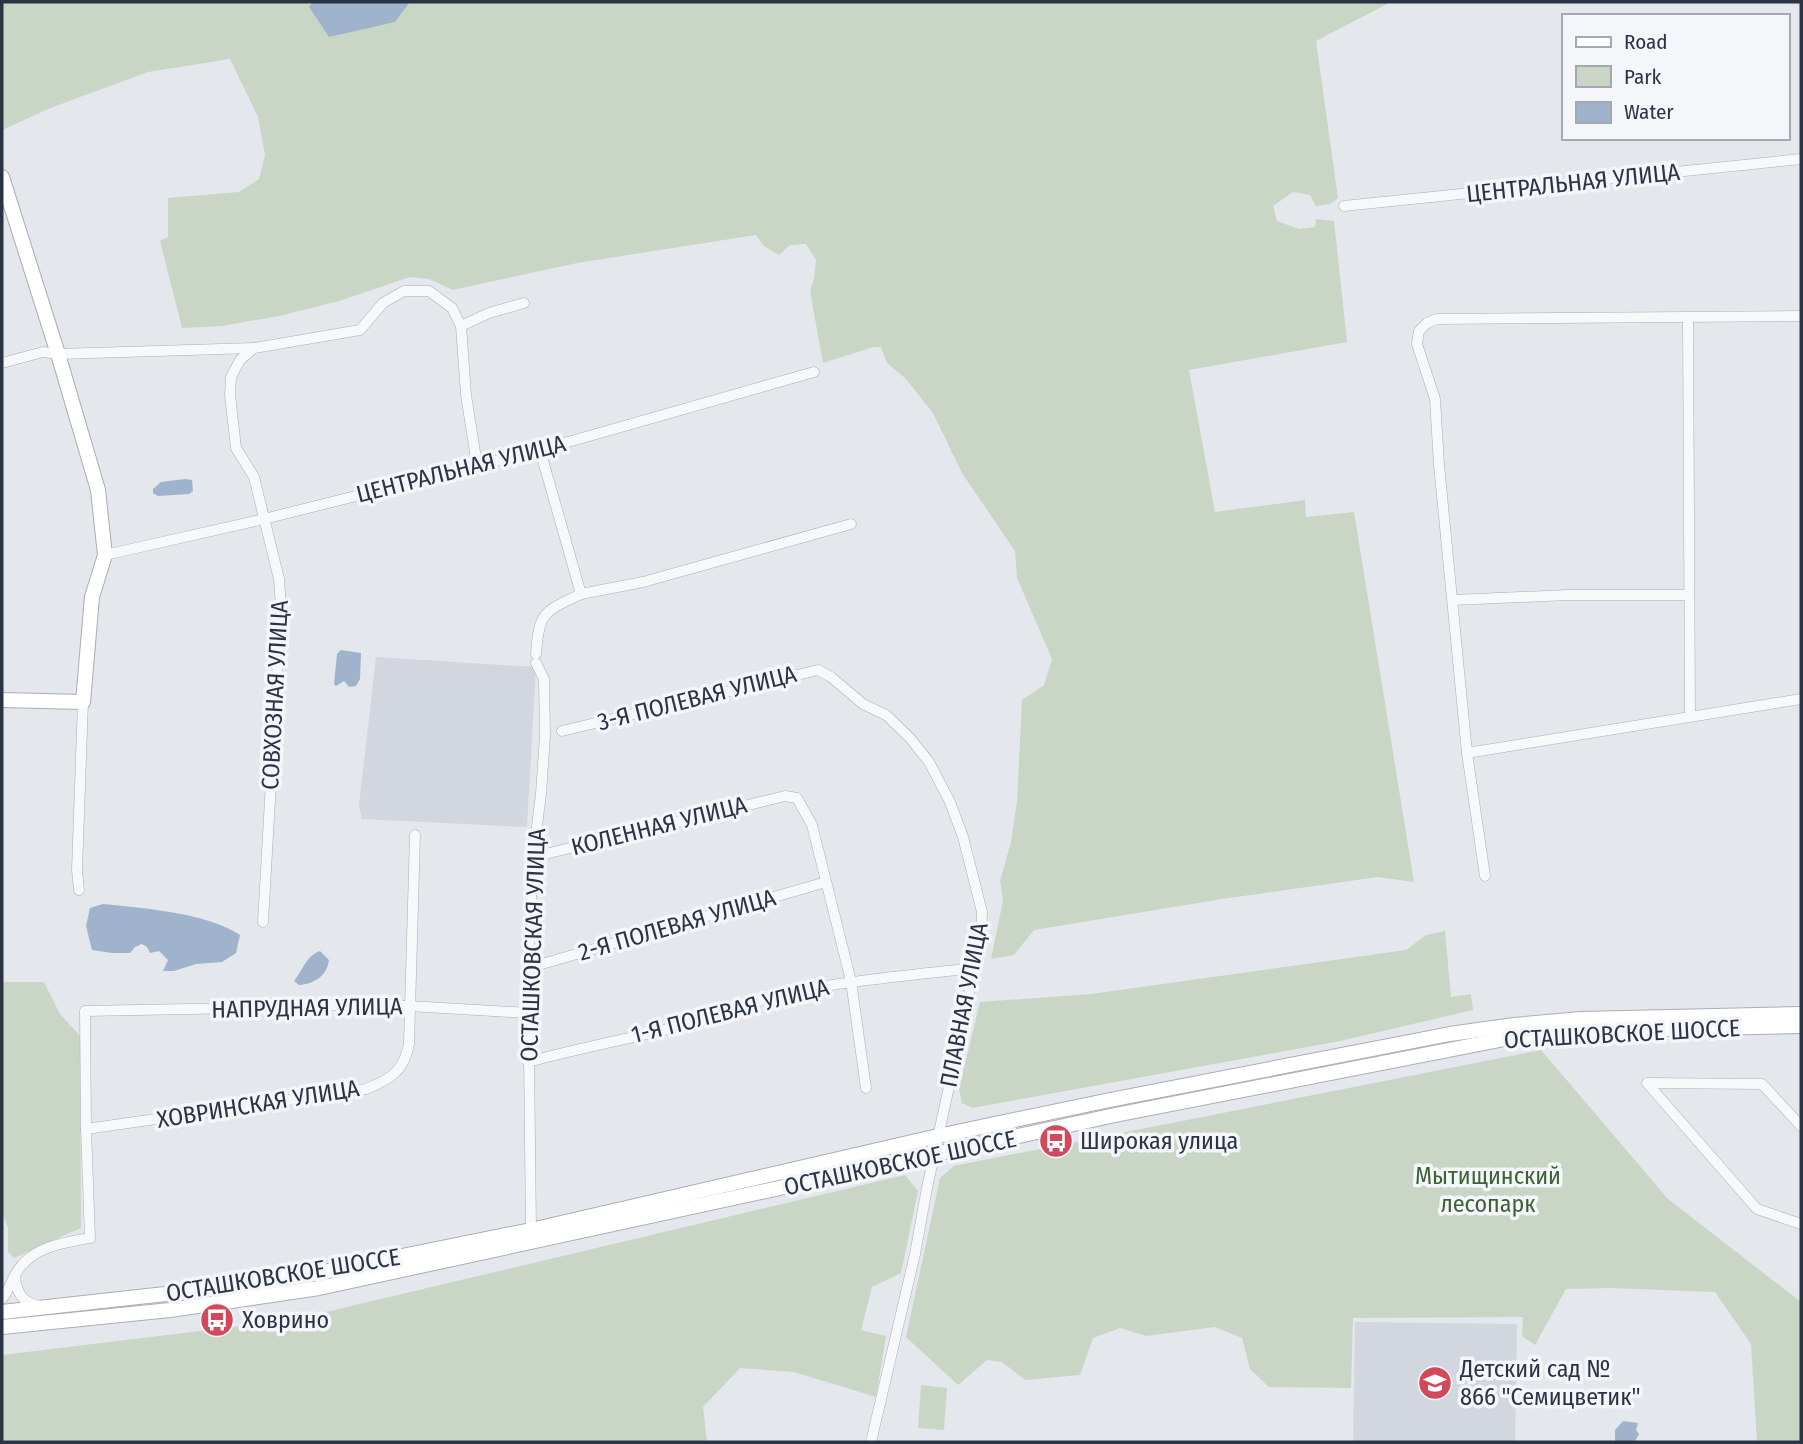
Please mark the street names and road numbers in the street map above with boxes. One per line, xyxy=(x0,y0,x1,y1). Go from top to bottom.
street label: ЦЕНТРАЛЬНАЯ УЛИЦА xyxy=(1465,158,1682,208)
street label: ЦЕНТРАЛЬНАЯ УЛИЦА xyxy=(353,429,569,509)
street label: СОВХОЗНАЯ УЛИЦА xyxy=(256,599,294,791)
street label: 3-Я ПОЛЕВАЯ УЛИЦА xyxy=(595,660,800,736)
street label: КОЛЕННАЯ УЛИЦА xyxy=(568,791,750,861)
street label: ОСТАШКОВСКАЯ УЛИЦА xyxy=(515,828,551,1062)
street label: 2-Я ПОЛЕВАЯ УЛИЦА xyxy=(575,883,779,967)
street label: ПЛАВНАЯ УЛИЦА xyxy=(934,920,994,1090)
street label: 1-Я ПОЛЕВАЯ УЛИЦА xyxy=(628,973,832,1049)
street label: НАПРУДНАЯ УЛИЦА xyxy=(211,992,403,1024)
street label: ОСТАШКОВСКОЕ ШОССЕ xyxy=(1503,1014,1741,1054)
street label: ХОВРИНСКАЯ УЛИЦА xyxy=(155,1074,362,1134)
street label: ОСТАШКОВСКОЕ ШОССЕ xyxy=(781,1125,1019,1201)
street label: ОСТАШКОВСКОЕ ШОССЕ xyxy=(164,1243,402,1307)

